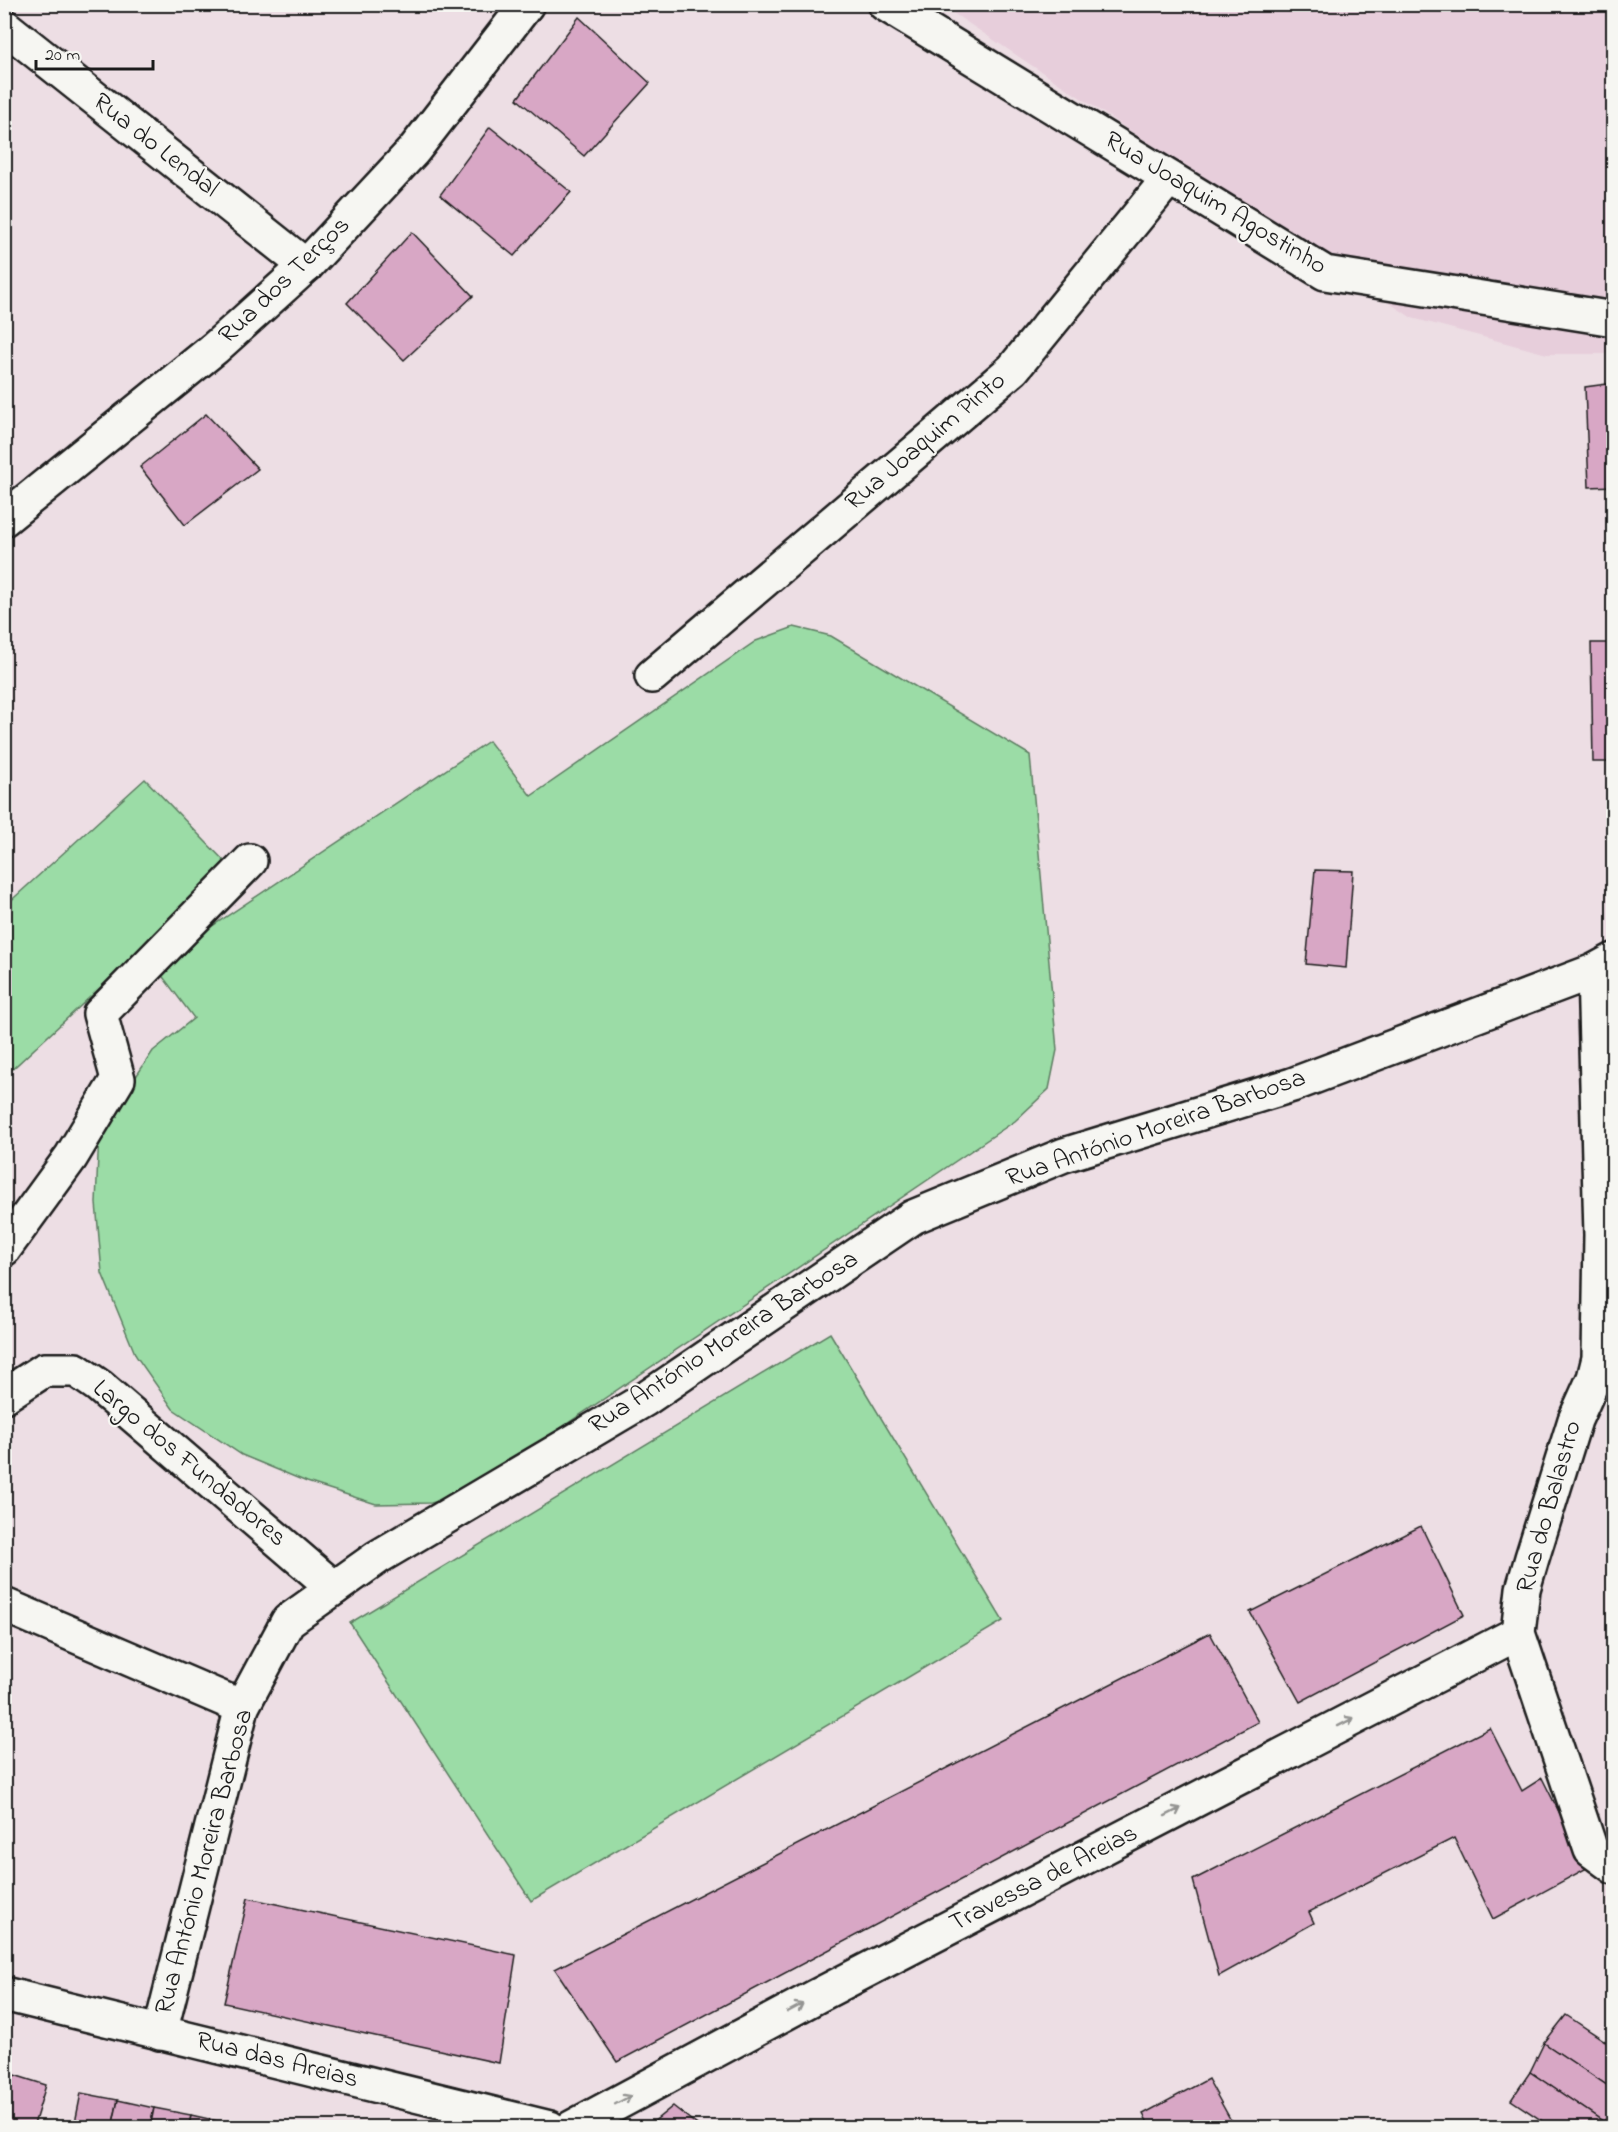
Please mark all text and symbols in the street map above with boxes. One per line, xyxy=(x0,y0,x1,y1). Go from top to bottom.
scale bar xyxy=(36,33,153,71)
text: 20 m xyxy=(45,43,80,69)
street label: Rua do Lendal xyxy=(84,84,226,208)
street label: Rua Joaquim Agostinho xyxy=(1097,122,1333,286)
street label: Rua dos Terços xyxy=(210,208,360,354)
street label: Rua Joaquim Pinto xyxy=(837,363,1015,521)
street label: Rua António Moreira Barbosa xyxy=(1001,1060,1311,1198)
street label: Rua António Moreira Barbosa xyxy=(582,1241,866,1445)
street label: Largo dos Fundadores xyxy=(83,1371,295,1557)
street label: Rua do Balastro xyxy=(1507,1416,1593,1598)
street label: Rua António Moreira Barbosa xyxy=(146,1705,264,2019)
one-way arrow xyxy=(1337,1716,1354,1728)
one-way arrow xyxy=(1164,1806,1181,1818)
street label: Travessa de Areias xyxy=(943,1815,1145,1943)
one-way arrow xyxy=(786,2002,803,2014)
street label: Rua das Areias xyxy=(192,2023,362,2099)
one-way arrow xyxy=(613,2094,631,2105)

